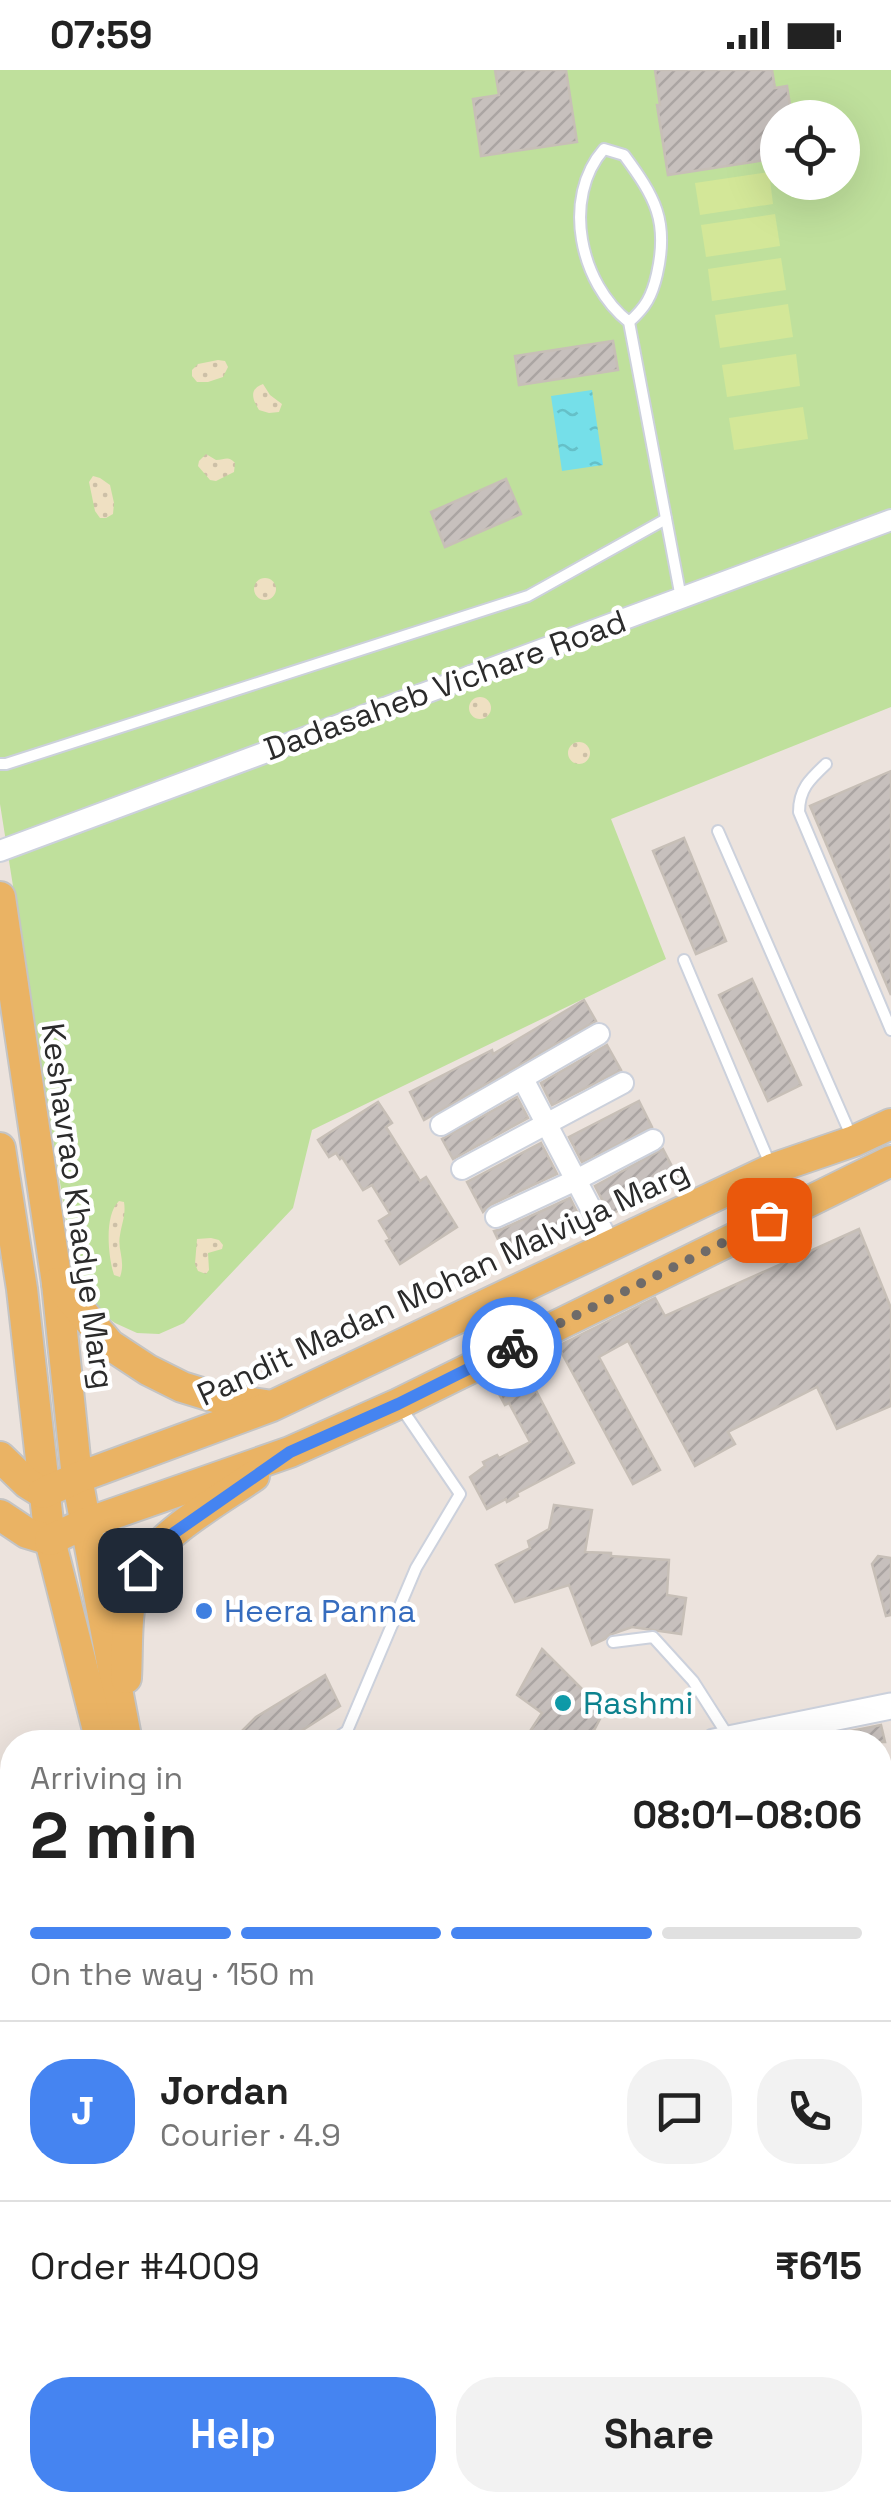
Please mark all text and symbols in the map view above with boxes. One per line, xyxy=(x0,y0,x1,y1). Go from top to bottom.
text: 07:59 xyxy=(50,11,153,59)
map controls xyxy=(760,100,860,200)
button: locate xyxy=(760,100,860,200)
street label: Dadasaheb Vichare Road xyxy=(259,601,631,769)
street label: Keshavrao Khadye Marg xyxy=(33,1020,123,1392)
street label: Pandit Madan Mohan Malviya Marg xyxy=(191,1151,695,1415)
pin xyxy=(727,1178,812,1263)
icon: bag xyxy=(742,1193,797,1248)
courier xyxy=(462,1297,562,1397)
icon: bike xyxy=(485,1320,540,1375)
pin xyxy=(98,1528,183,1613)
icon: home xyxy=(113,1543,168,1598)
place label: Heera Panna xyxy=(224,1591,416,1631)
marker: Heera Panna xyxy=(193,1600,215,1622)
place label: Rashmi xyxy=(583,1683,693,1723)
marker: Rashmi xyxy=(552,1692,574,1714)
text: Arriving in xyxy=(30,1758,183,1798)
text: 08:01–08:06 xyxy=(632,1791,862,1839)
text: 2 min xyxy=(30,1794,198,1877)
text: On the way · 150 m xyxy=(30,1954,315,1994)
button: chat xyxy=(627,2059,732,2164)
button: phone xyxy=(757,2059,862,2164)
text: Jordan xyxy=(160,2067,289,2115)
text: J xyxy=(71,2087,94,2135)
text: Courier · 4.9 xyxy=(160,2115,341,2155)
text: Order #4009 xyxy=(30,2242,260,2290)
text: ₹615 xyxy=(775,2242,862,2290)
button: Help xyxy=(30,2377,436,2492)
button: Share xyxy=(456,2377,862,2492)

